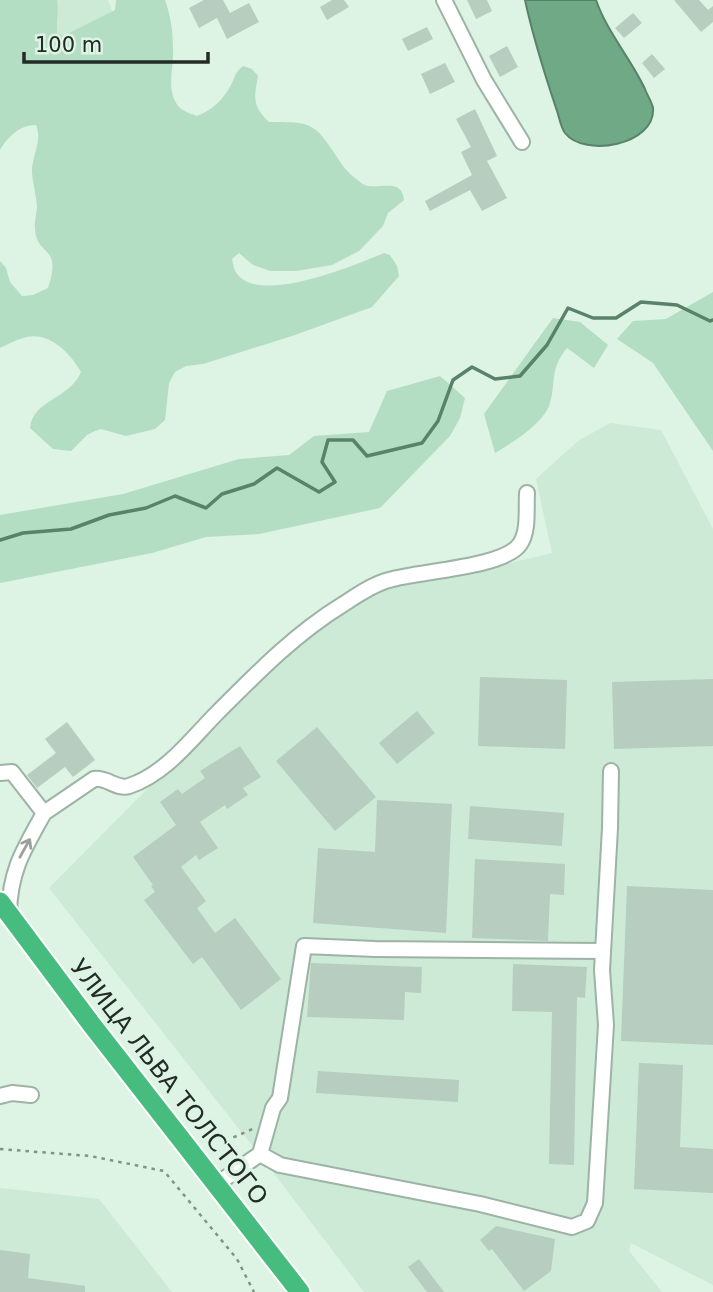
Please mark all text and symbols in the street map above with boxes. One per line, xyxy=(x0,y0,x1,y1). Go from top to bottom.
scale bar xyxy=(24,21,208,65)
text: 100 m xyxy=(35,33,102,57)
one-way arrow xyxy=(19,838,32,859)
street label: УЛИЦА ЛЬВА ТОЛСТОГО xyxy=(64,954,274,1210)

